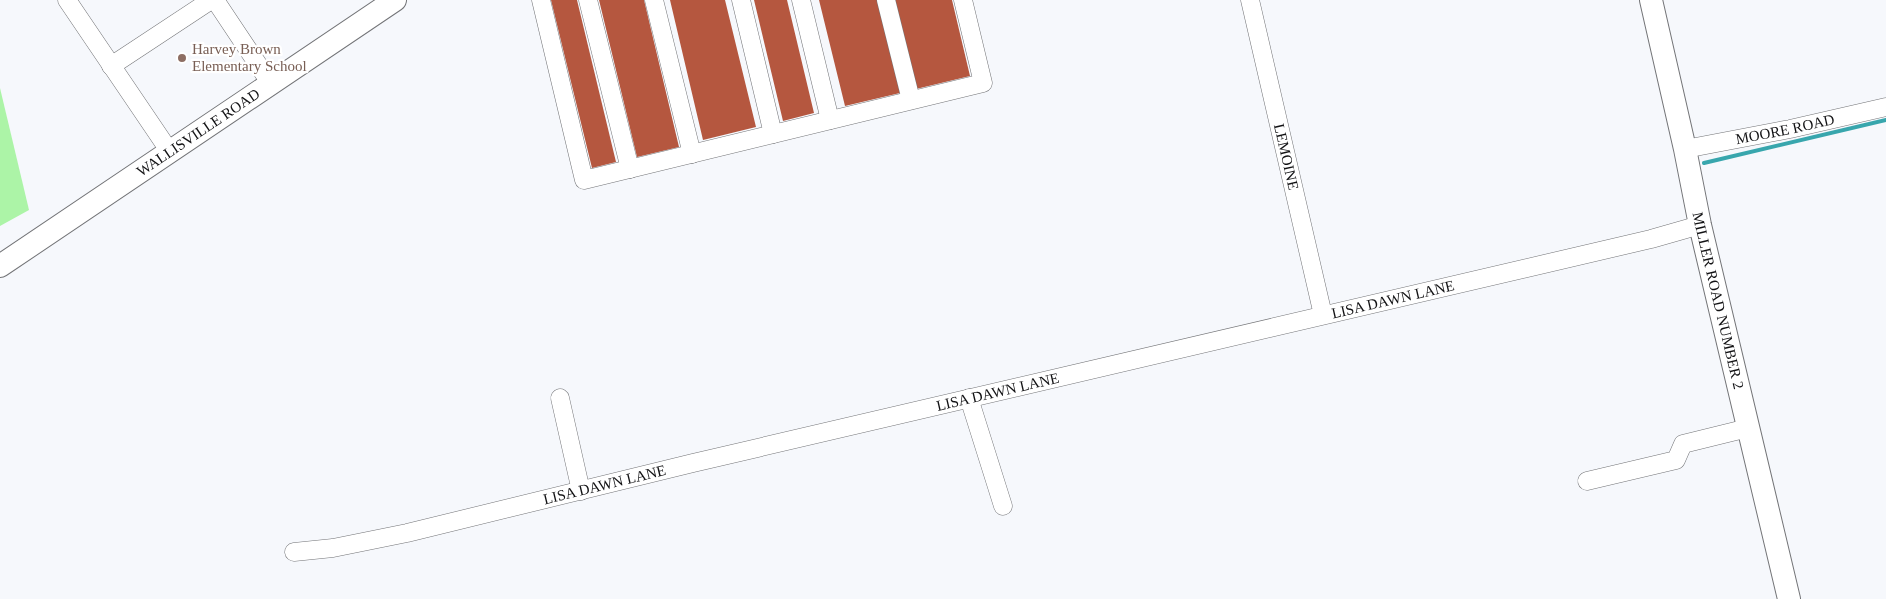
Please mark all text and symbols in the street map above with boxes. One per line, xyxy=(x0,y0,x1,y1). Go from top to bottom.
place label: Harvey Brown Elementary School xyxy=(192,41,307,74)
marker: Harvey Brown Elementary School xyxy=(176,52,188,64)
street label: WALLISVILLE ROAD xyxy=(134,85,263,180)
street label: MOORE ROAD xyxy=(1734,111,1836,147)
street label: LEMOINE xyxy=(1271,122,1302,192)
street label: MILLER ROAD NUMBER 2 xyxy=(1690,211,1747,391)
street label: LISA DAWN LANE xyxy=(1330,277,1456,321)
street label: LISA DAWN LANE xyxy=(935,370,1061,414)
street label: LISA DAWN LANE xyxy=(542,462,667,507)

